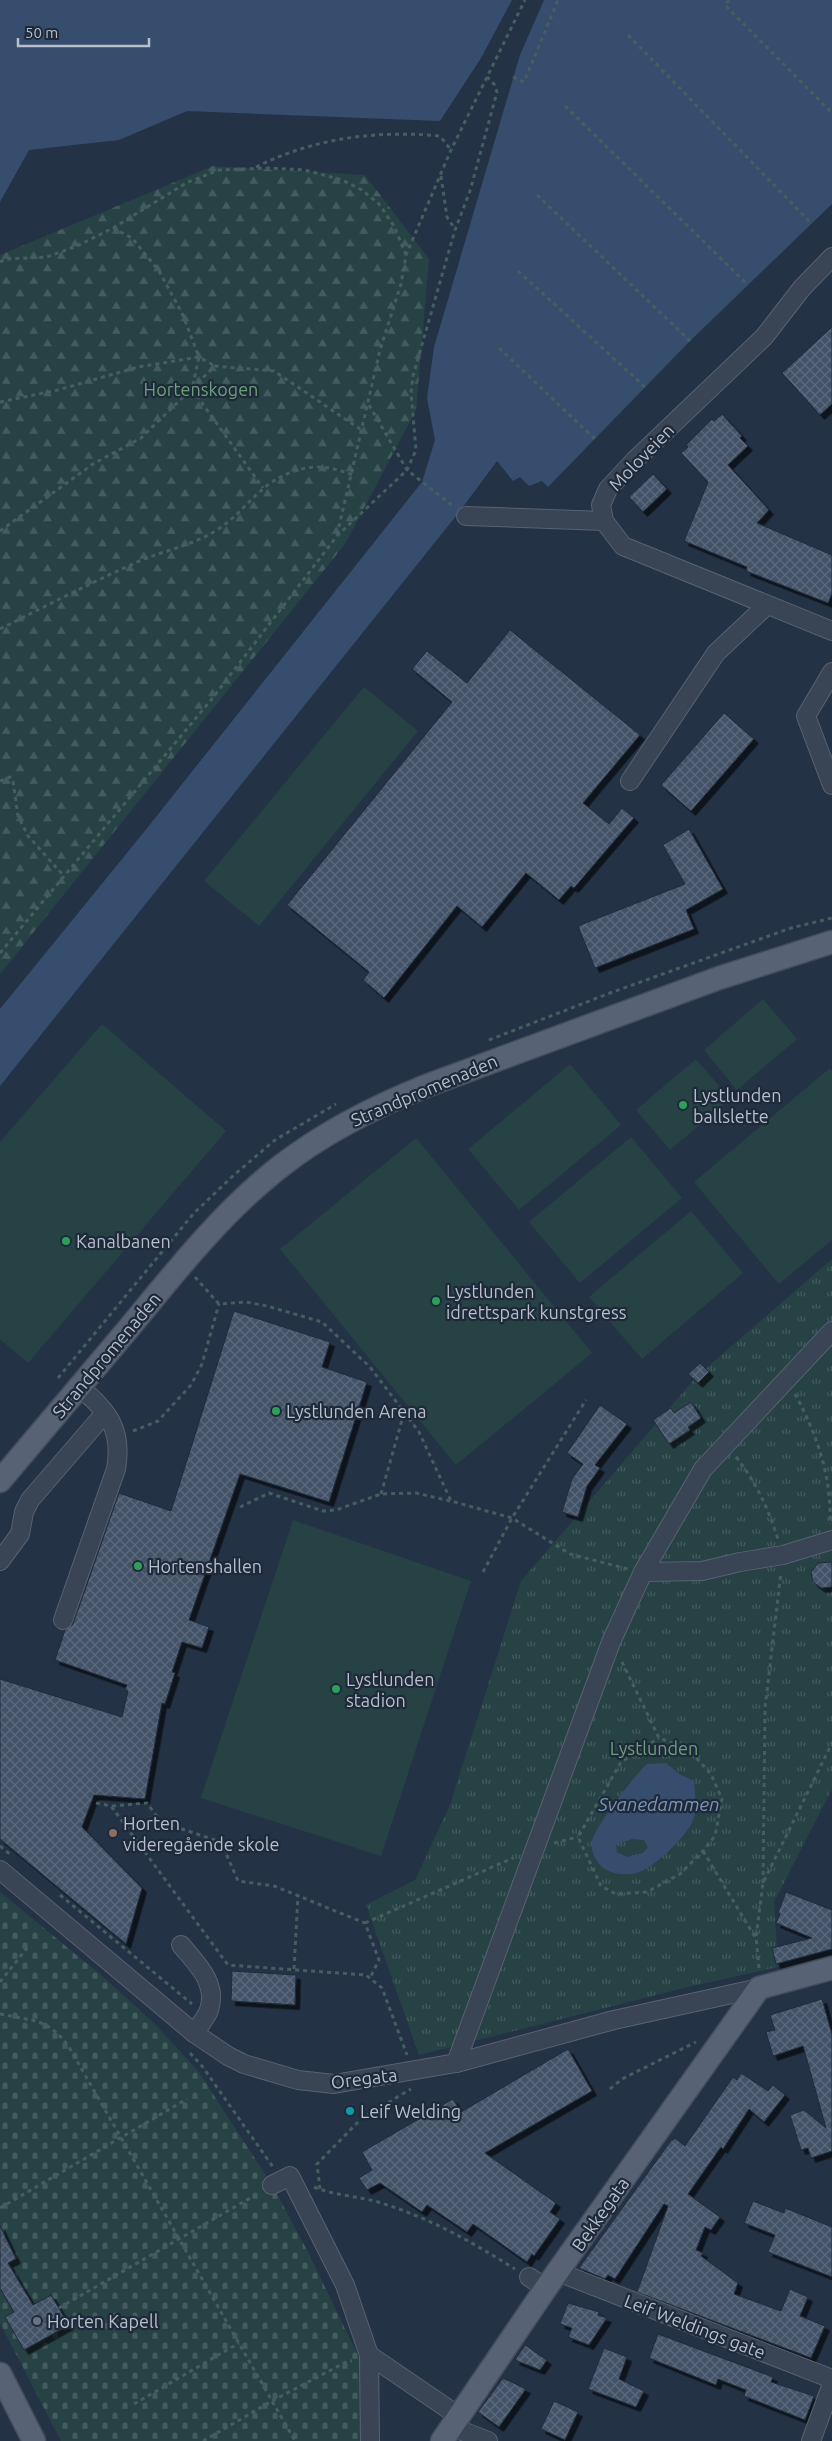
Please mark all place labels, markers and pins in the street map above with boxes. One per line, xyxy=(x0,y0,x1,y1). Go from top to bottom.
place label: Lystlunden ballslette xyxy=(693,1085,782,1126)
marker: Lystlunden ballslette xyxy=(677,1099,689,1111)
place label: Kanalbanen xyxy=(76,1231,171,1251)
marker: Kanalbanen xyxy=(60,1235,72,1247)
place label: Lystlunden idrettspark kunstgress xyxy=(446,1281,627,1322)
marker: Lystlunden idrettspark kunstgress xyxy=(430,1295,442,1307)
place label: Lystlunden Arena xyxy=(286,1401,427,1421)
marker: Lystlunden Arena xyxy=(270,1405,282,1417)
place label: Hortenshallen xyxy=(148,1556,262,1576)
marker: Hortenshallen xyxy=(132,1560,144,1572)
place label: Lystlunden stadion xyxy=(346,1669,435,1710)
marker: Lystlunden stadion xyxy=(330,1683,342,1695)
place label: Horten videregående skole xyxy=(123,1813,280,1854)
marker: Horten videregående skole xyxy=(107,1827,119,1839)
place label: Leif Welding xyxy=(360,2101,461,2121)
marker: Leif Welding xyxy=(344,2105,356,2117)
place label: Horten Kapell xyxy=(47,2311,159,2331)
marker: Horten Kapell xyxy=(31,2315,43,2327)

